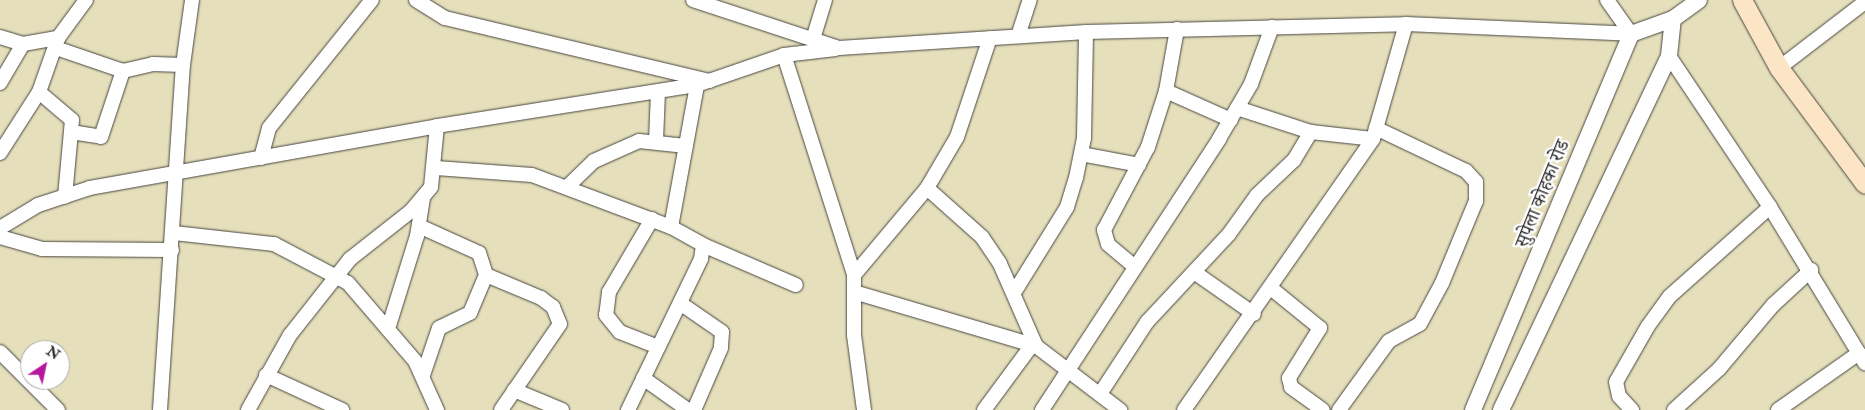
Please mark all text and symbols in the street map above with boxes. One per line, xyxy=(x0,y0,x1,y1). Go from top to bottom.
street label: सुपेला कोहका रोड xyxy=(1511,137,1575,251)
north arrow xyxy=(20,340,70,390)
text: N xyxy=(43,342,63,364)

